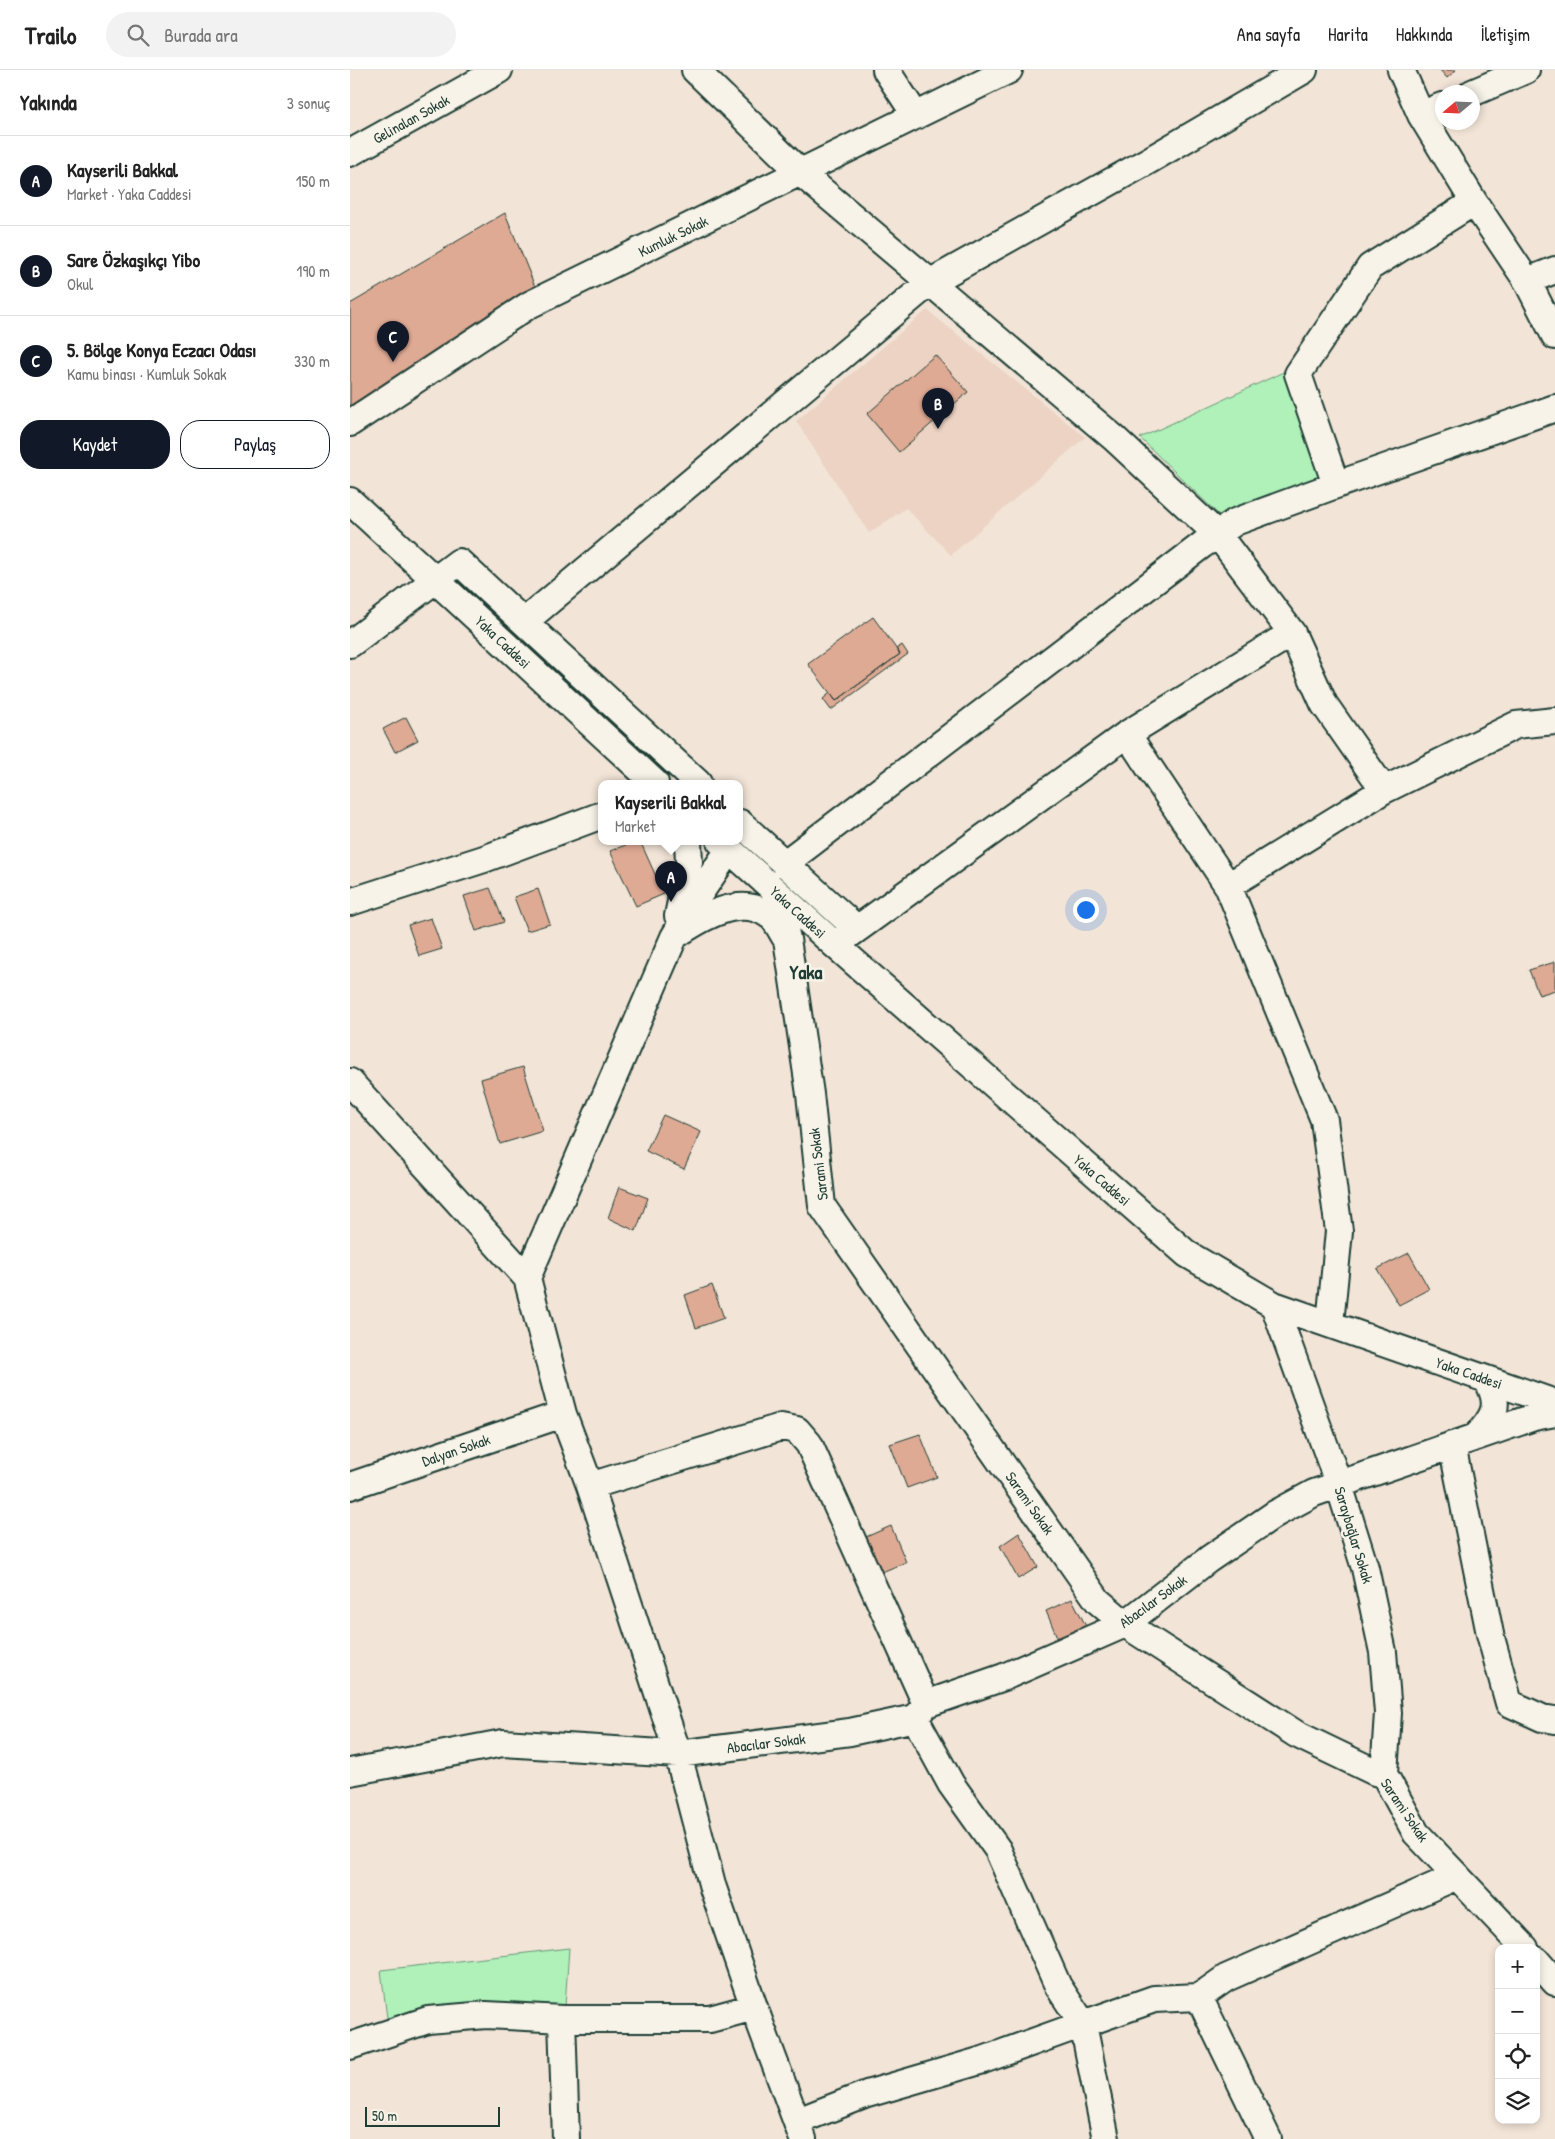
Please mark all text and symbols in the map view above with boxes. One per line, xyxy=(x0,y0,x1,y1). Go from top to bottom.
search box xyxy=(106,12,456,57)
text: Trailo xyxy=(25,19,76,51)
icon: search xyxy=(124,21,152,49)
text: Burada ara xyxy=(164,22,238,48)
text: Ana sayfa xyxy=(1237,22,1300,47)
text: Harita xyxy=(1328,22,1368,47)
text: Hakkında xyxy=(1396,22,1452,47)
text: İletişim xyxy=(1480,22,1530,47)
north arrow xyxy=(1435,85,1480,130)
text: Yakında xyxy=(20,88,77,117)
street label: Gelinalan Sokak xyxy=(369,89,453,149)
text: 3 sonuç xyxy=(287,92,330,114)
text: Kayserili Bakkal xyxy=(67,157,178,183)
text: A xyxy=(32,170,40,192)
text: 150 m xyxy=(296,170,330,192)
text: Market · Yaka Caddesi xyxy=(67,183,192,205)
street label: Kumluk Sokak xyxy=(635,210,711,262)
text: Sare Özkaşıkçı Yibo xyxy=(67,247,200,273)
text: B xyxy=(32,260,40,282)
text: 190 m xyxy=(297,260,330,282)
text: Okul xyxy=(67,273,93,295)
pin: C xyxy=(377,321,409,362)
text: 5. Bölge Konya Eczacı Odası xyxy=(67,337,257,363)
text: C xyxy=(32,350,40,372)
text: 330 m xyxy=(294,350,330,372)
text: Kamu binası · Kumluk Sokak xyxy=(67,363,227,385)
pin: B xyxy=(922,388,954,429)
button: Kaydet xyxy=(20,420,170,469)
button: Paylaş xyxy=(180,420,330,469)
street label: Yaka Caddesi xyxy=(471,611,535,673)
popup xyxy=(598,780,743,845)
text: Kayserili Bakkal xyxy=(615,789,726,815)
text: Market xyxy=(615,815,656,837)
pin: A xyxy=(655,861,687,902)
street label: Yaka Caddesi xyxy=(765,881,831,943)
your location xyxy=(1073,897,1099,923)
district label: Yaka xyxy=(790,958,823,985)
street label: Sarami Sokak xyxy=(803,1127,833,1201)
street label: Yaka Caddesi xyxy=(1069,1149,1135,1211)
street label: Yaka Caddesi xyxy=(1433,1352,1505,1394)
street label: Dalyan Sokak xyxy=(419,1429,493,1471)
street label: Sarami Sokak xyxy=(1001,1467,1059,1539)
street label: Saraybağlar Sokak xyxy=(1329,1484,1379,1586)
street label: Abacılar Sokak xyxy=(1115,1569,1191,1633)
street label: Abacılar Sokak xyxy=(726,1728,806,1758)
street label: Sarami Sokak xyxy=(1376,1774,1434,1846)
map controls xyxy=(1495,1944,1540,2124)
button: + xyxy=(1495,1944,1540,1989)
button: − xyxy=(1495,1989,1540,2034)
button: locate xyxy=(1495,2034,1540,2079)
button: layers xyxy=(1495,2079,1540,2124)
scale bar xyxy=(365,2104,500,2127)
text: 50 m xyxy=(372,2106,397,2125)

